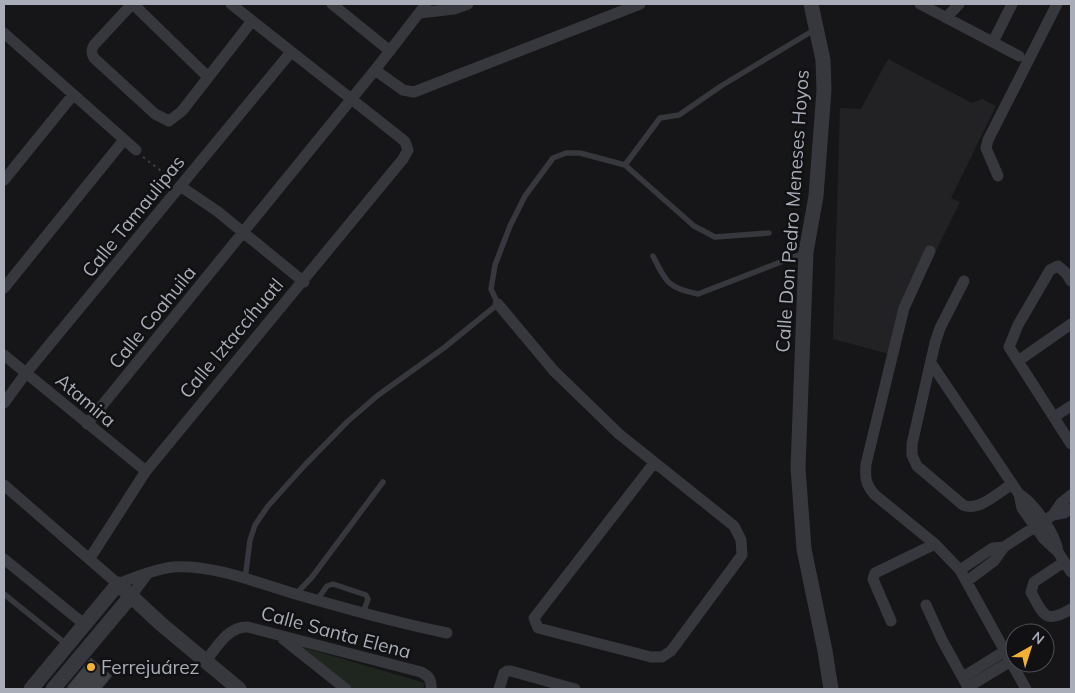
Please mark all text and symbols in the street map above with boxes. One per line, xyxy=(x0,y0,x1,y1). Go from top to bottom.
street label: Calle Don Pedro Meneses Hoyos xyxy=(770,69,814,353)
street label: Calle Tamaulipas xyxy=(76,150,190,282)
street label: Calle Coahuila xyxy=(103,261,201,373)
street label: Calle Iztaccíhuatl xyxy=(174,273,288,403)
street label: Atamira xyxy=(51,368,121,432)
street label: Calle Santa Elena xyxy=(258,600,414,664)
north arrow xyxy=(1005,623,1055,673)
text: N xyxy=(1028,628,1048,648)
place label: Ferrejuárez xyxy=(101,655,200,679)
marker: Ferrejuárez xyxy=(85,661,97,673)

